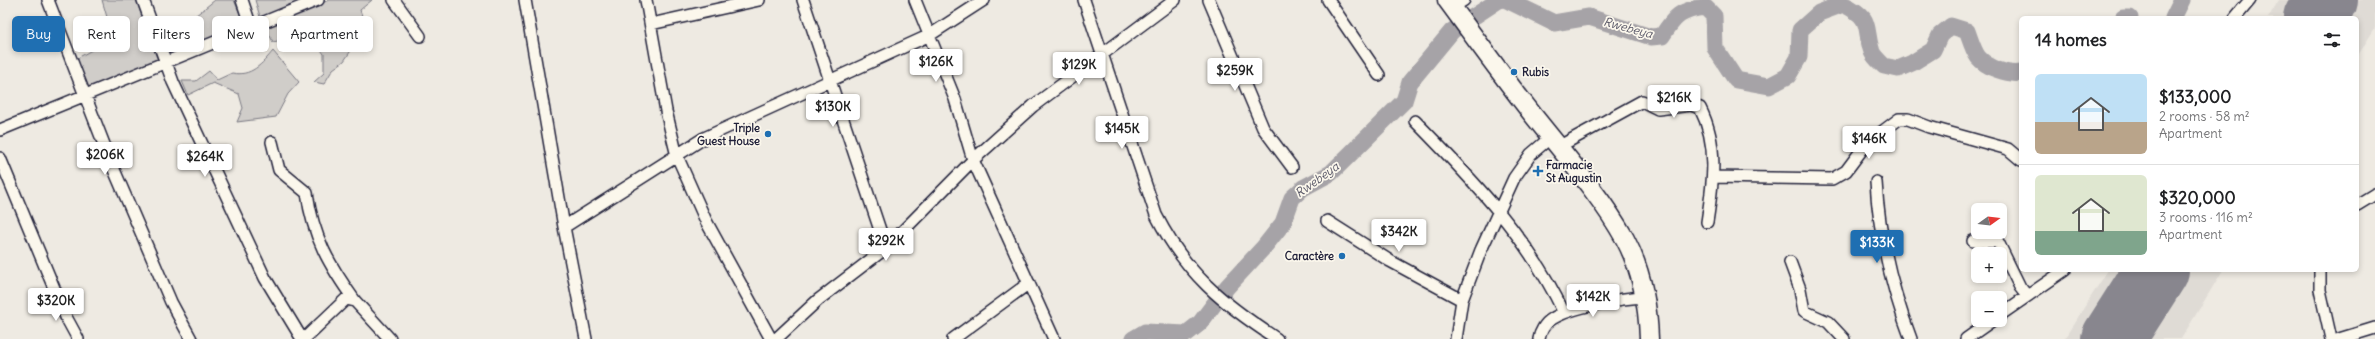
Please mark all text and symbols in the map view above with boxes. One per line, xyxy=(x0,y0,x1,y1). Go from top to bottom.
water label: Rwebeya xyxy=(1602,14,1655,42)
chip: Buy xyxy=(12,16,65,52)
chip: Rent xyxy=(73,16,130,52)
chip: Filters xyxy=(138,16,204,52)
chip: New xyxy=(212,16,269,52)
chip: Apartment xyxy=(277,16,373,52)
text: 14 homes xyxy=(2035,29,2107,51)
icon: filters xyxy=(2321,29,2343,51)
pin: $126K xyxy=(908,49,964,83)
pin: $129K xyxy=(1051,52,1107,86)
text: $126K xyxy=(919,53,953,70)
text: $129K xyxy=(1062,56,1096,73)
pin: $259K xyxy=(1207,58,1263,92)
text: $259K xyxy=(1216,62,1254,79)
place label: Rubis xyxy=(1522,65,1549,79)
marker: Rubis xyxy=(1509,67,1519,77)
pin: $216K xyxy=(1646,85,1702,119)
text: $133,000 xyxy=(2159,86,2231,108)
text: $216K xyxy=(1656,89,1692,106)
icon: home xyxy=(2067,90,2115,138)
pin: $130K xyxy=(805,94,861,128)
text: $130K xyxy=(815,98,851,115)
text: 2 rooms · 58 m² xyxy=(2159,108,2250,125)
pin: $145K xyxy=(1094,116,1150,150)
text: $145K xyxy=(1104,120,1140,137)
place label: Triple Guest House xyxy=(697,121,760,148)
text: Apartment xyxy=(2159,125,2222,142)
pin: $146K xyxy=(1841,126,1897,160)
marker: Triple Guest House xyxy=(763,129,773,139)
text: $146K xyxy=(1851,130,1887,147)
pin: $206K xyxy=(77,142,133,176)
pin: $264K xyxy=(177,144,233,178)
text: $206K xyxy=(86,146,124,163)
text: $264K xyxy=(186,148,224,165)
water label: Rwebeya xyxy=(1292,158,1342,200)
place label: Farmacie St Augustin xyxy=(1546,158,1602,186)
marker: Farmacie St Augustin xyxy=(1533,166,1543,176)
text: $320,000 xyxy=(2159,187,2236,209)
icon: home xyxy=(2067,191,2115,239)
north arrow xyxy=(1971,203,2007,239)
map controls xyxy=(1971,203,2007,327)
text: 3 rooms · 116 m² xyxy=(2159,209,2253,226)
pin: $342K xyxy=(1371,219,1427,253)
text: $342K xyxy=(1380,223,1418,240)
text: Apartment xyxy=(2159,226,2222,243)
pin: $292K xyxy=(858,228,914,262)
pin: $133K xyxy=(1849,230,1905,264)
text: $292K xyxy=(868,232,904,249)
text: $133K xyxy=(1860,234,1894,251)
button: + xyxy=(1971,247,2007,283)
place label: Caractère xyxy=(1285,249,1334,263)
marker: Caractère xyxy=(1337,251,1347,261)
pin: $142K xyxy=(1565,284,1621,318)
pin: $320K xyxy=(28,288,84,322)
text: $142K xyxy=(1576,288,1610,305)
button: − xyxy=(1971,291,2007,327)
text: $320K xyxy=(37,292,75,309)

